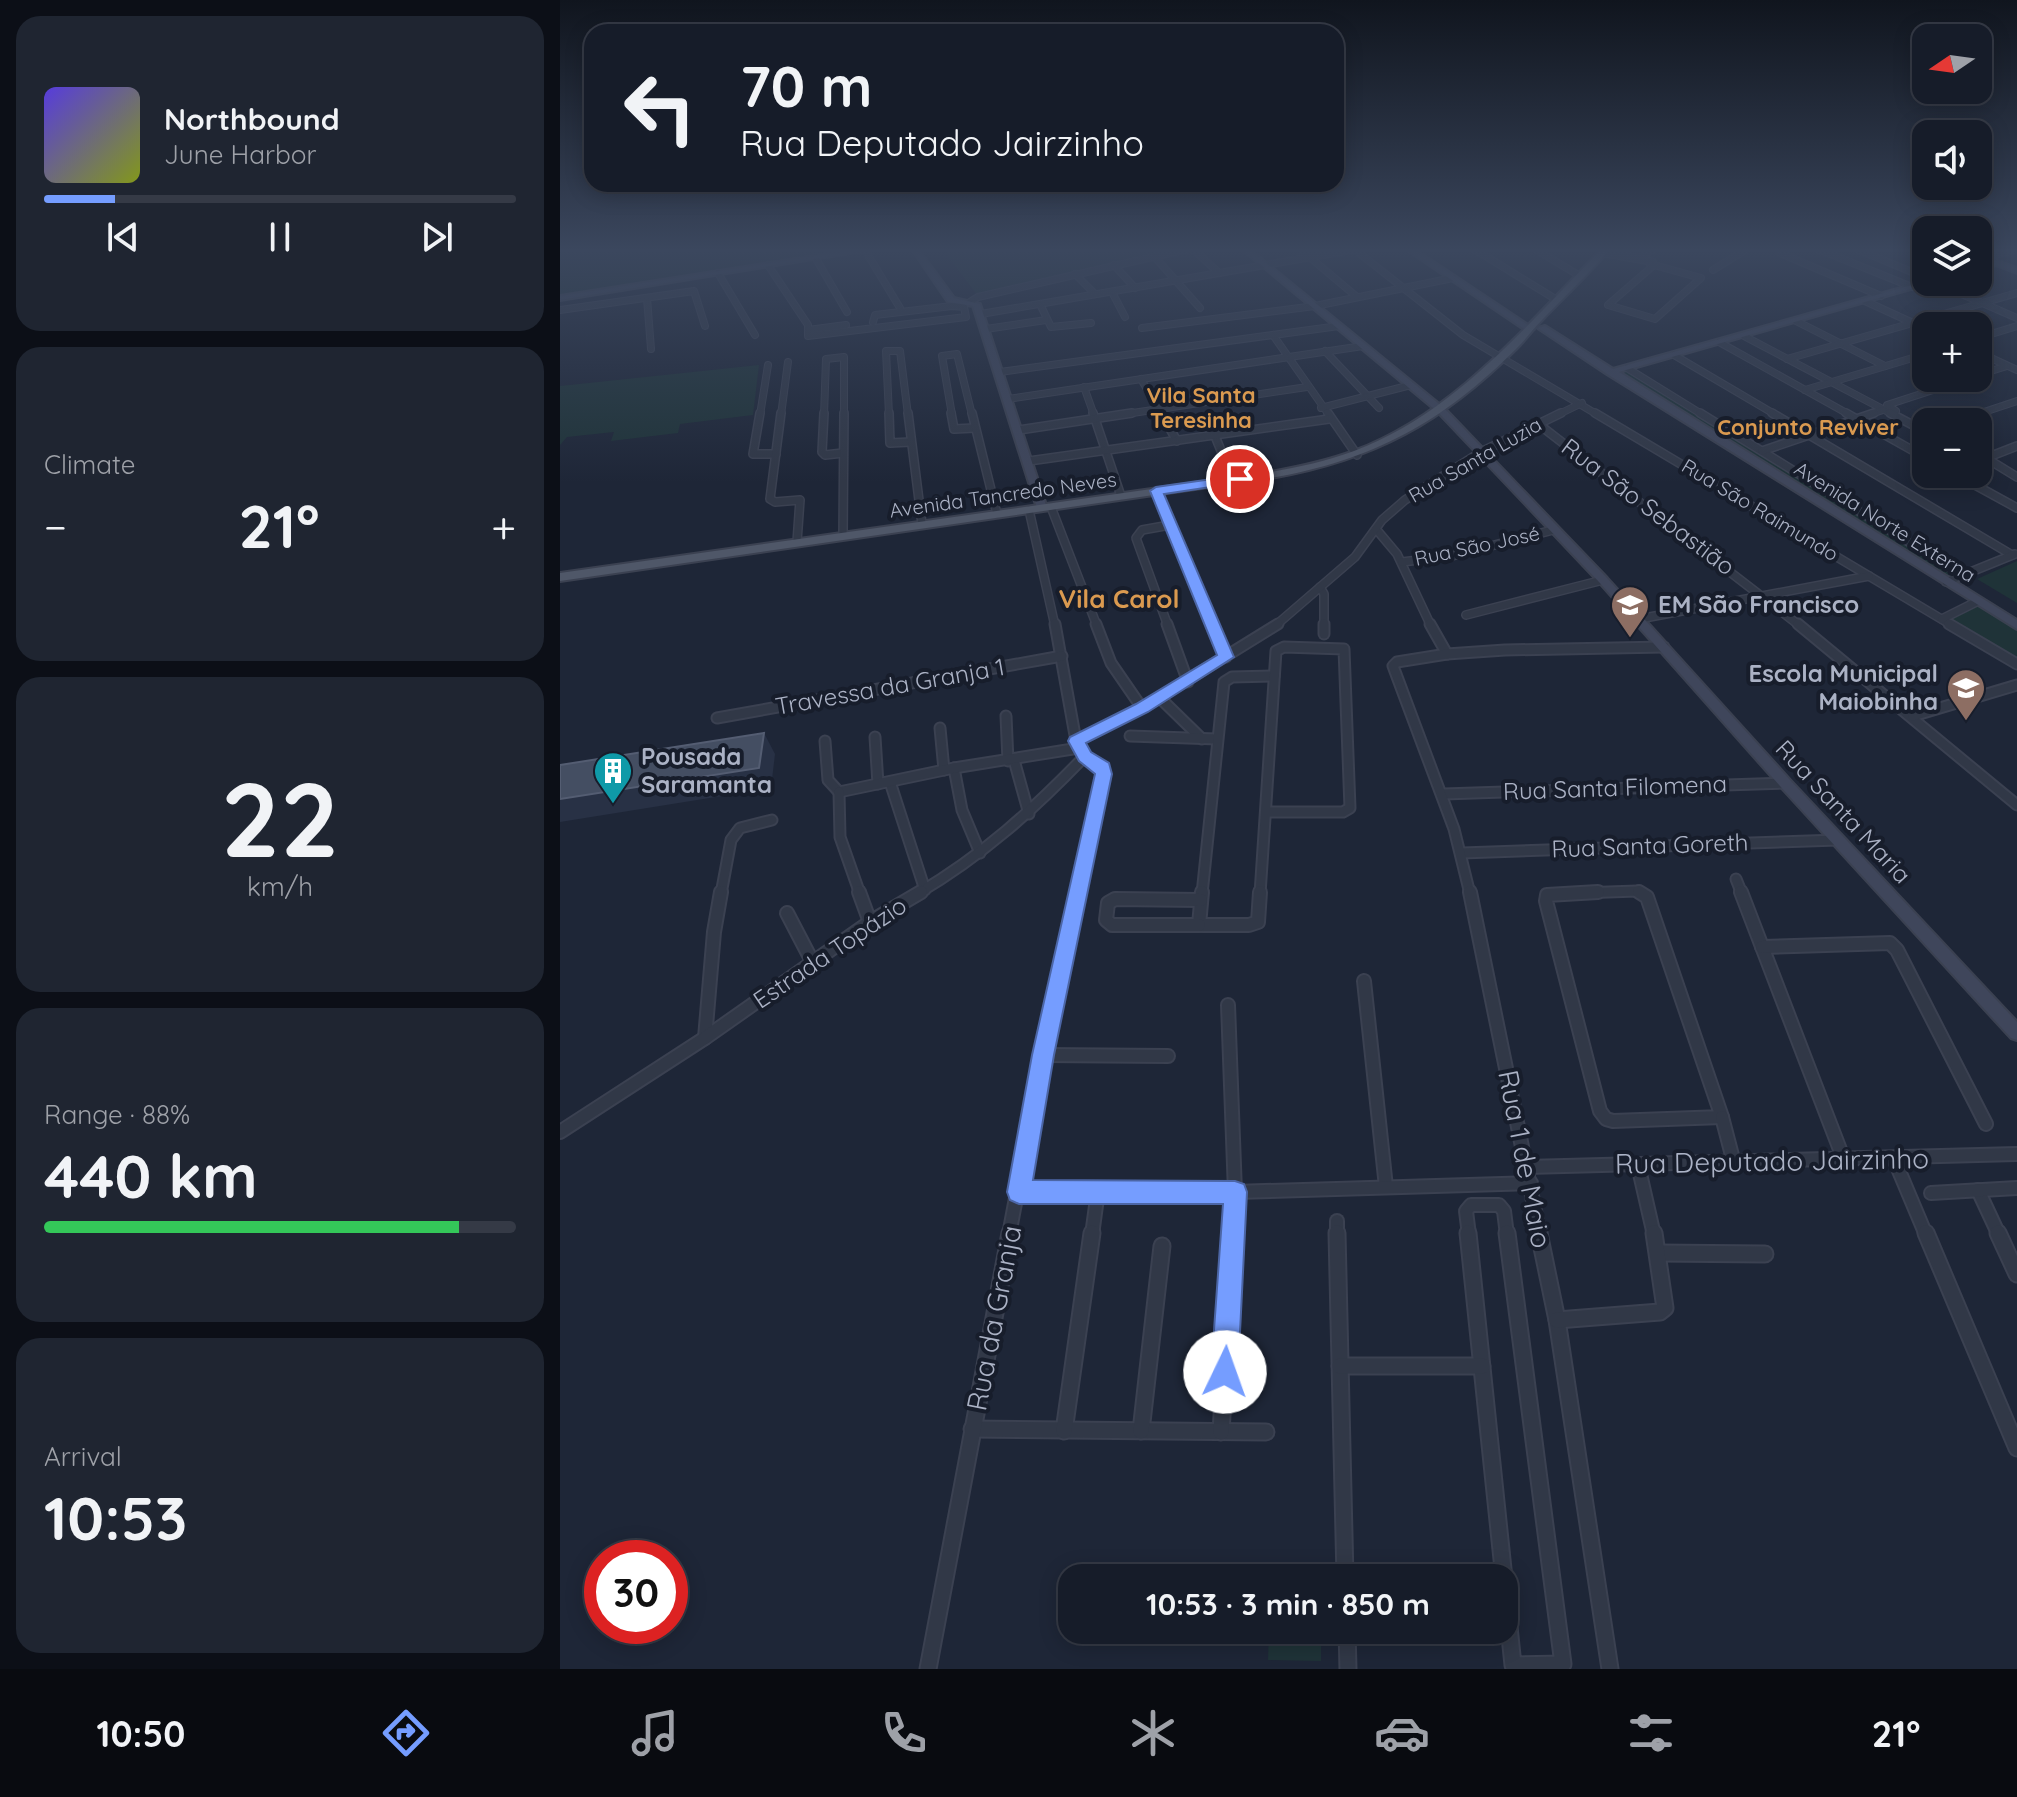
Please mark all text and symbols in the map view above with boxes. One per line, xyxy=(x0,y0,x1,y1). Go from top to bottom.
north arrow xyxy=(1912,24,1992,104)
map controls xyxy=(1912,24,1992,488)
text: 70 m xyxy=(740,51,872,121)
icon: left xyxy=(608,56,712,160)
text: Northbound xyxy=(164,100,340,138)
text: Rua Deputado Jairzinho xyxy=(740,120,1144,165)
button: sound xyxy=(1912,120,1992,200)
text: June Harbor xyxy=(164,138,316,171)
icon: previous xyxy=(101,215,145,259)
icon: pause xyxy=(258,215,302,259)
icon: next xyxy=(415,215,459,259)
button: layers xyxy=(1912,216,1992,296)
button: + xyxy=(1912,312,1992,392)
district label: Vila Santa Teresinha xyxy=(1147,381,1255,434)
button: − xyxy=(1912,408,1992,488)
street label: Rua Santa Luzia xyxy=(1404,411,1546,508)
district label: Conjunto Reviver xyxy=(1717,413,1899,441)
street label: Rua São Sebastião xyxy=(1556,431,1741,581)
pin xyxy=(1206,445,1274,513)
text: Climate xyxy=(44,448,135,481)
street label: Rua São Raimundo xyxy=(1677,453,1843,566)
street label: Avenida Norte Externa xyxy=(1790,456,1980,588)
icon: arrive xyxy=(1218,457,1262,501)
street label: Avenida Tancredo Neves xyxy=(888,466,1118,523)
text: 21° xyxy=(239,488,320,563)
text: − xyxy=(44,499,67,554)
text: + xyxy=(491,499,516,554)
street label: Rua São José xyxy=(1412,520,1542,571)
district label: Vila Carol xyxy=(1059,582,1179,615)
school or university icon: EM São Francisco xyxy=(1609,584,1651,639)
place label: EM São Francisco xyxy=(1658,589,1859,619)
street label: Travessa da Granja 1 xyxy=(773,651,1007,721)
place label: Escola Municipal Maiobinha xyxy=(1748,658,1938,716)
school or university icon: Escola Municipal Maiobinha xyxy=(1945,667,1987,722)
street label: Rua Santa Maria xyxy=(1770,733,1918,889)
place label: Pousada Saramanta xyxy=(641,741,772,799)
building icon: Pousada Saramanta xyxy=(592,750,634,805)
text: 22 xyxy=(221,753,339,883)
street label: Rua Santa Filomena xyxy=(1502,768,1727,806)
street label: Rua Santa Goreth xyxy=(1551,827,1749,863)
text: km/h xyxy=(247,870,313,903)
street label: Estrada Topázio xyxy=(747,890,912,1015)
street label: Rua 1 de Maio xyxy=(1491,1067,1560,1251)
text: Range · 88% xyxy=(44,1098,190,1131)
text: 440 km xyxy=(44,1138,258,1213)
street label: Rua Deputado Jairzinho xyxy=(1615,1140,1929,1181)
street label: Rua da Granja xyxy=(958,1222,1029,1414)
position arrow xyxy=(1183,1330,1267,1414)
text: Arrival xyxy=(44,1440,122,1473)
text: 10:53 xyxy=(44,1480,187,1555)
speed limit sign: 30 xyxy=(584,1540,688,1644)
text: 10:53 · 3 min · 850 m xyxy=(1146,1585,1430,1623)
icon: directions xyxy=(378,1705,434,1761)
icon: music xyxy=(627,1705,683,1761)
icon: phone xyxy=(876,1705,932,1761)
icon: climate xyxy=(1125,1705,1181,1761)
icon: car xyxy=(1374,1705,1430,1761)
icon: filters xyxy=(1623,1705,1679,1761)
text: 10:50 xyxy=(96,1711,185,1756)
text: 21° xyxy=(1872,1711,1920,1756)

